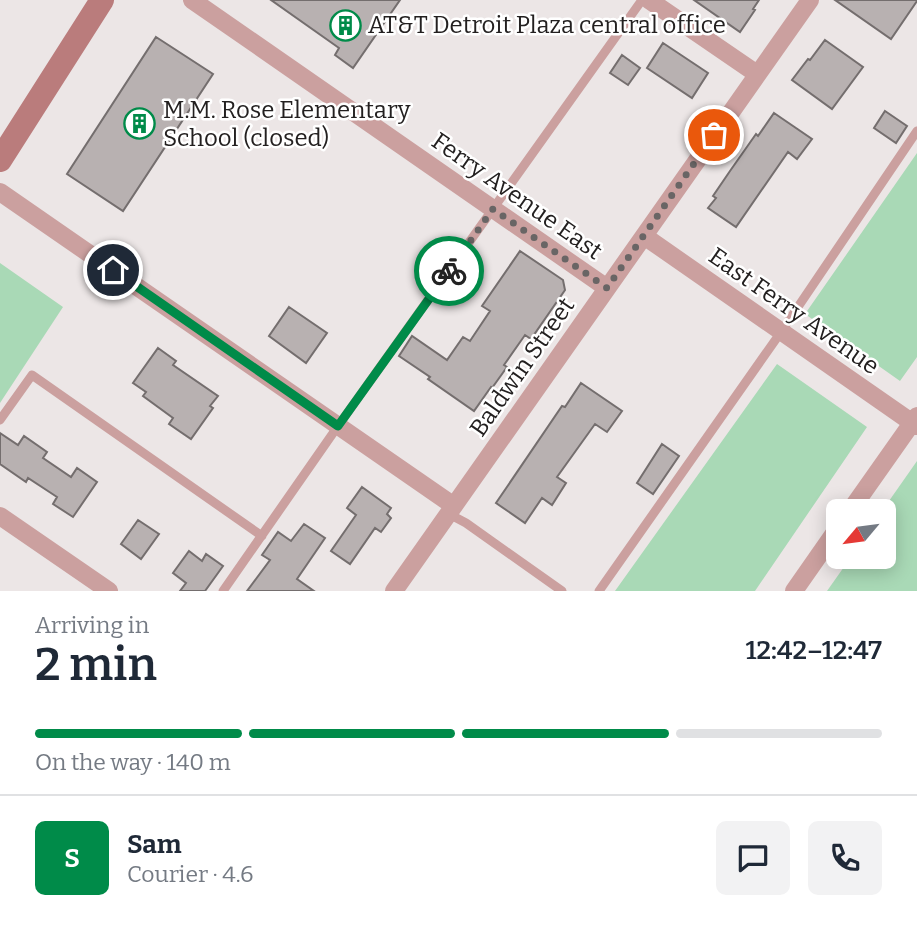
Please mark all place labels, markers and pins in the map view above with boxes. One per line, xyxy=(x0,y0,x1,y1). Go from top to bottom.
building icon: AT&T Detroit Plaza central office xyxy=(328,8,362,42)
place label: AT&T Detroit Plaza central office xyxy=(368,11,726,39)
place label: M.M. Rose Elementary School (closed) xyxy=(163,96,411,152)
pin xyxy=(684,105,744,165)
building icon: M.M. Rose Elementary School (closed) xyxy=(123,107,157,141)
pin xyxy=(83,240,143,300)

